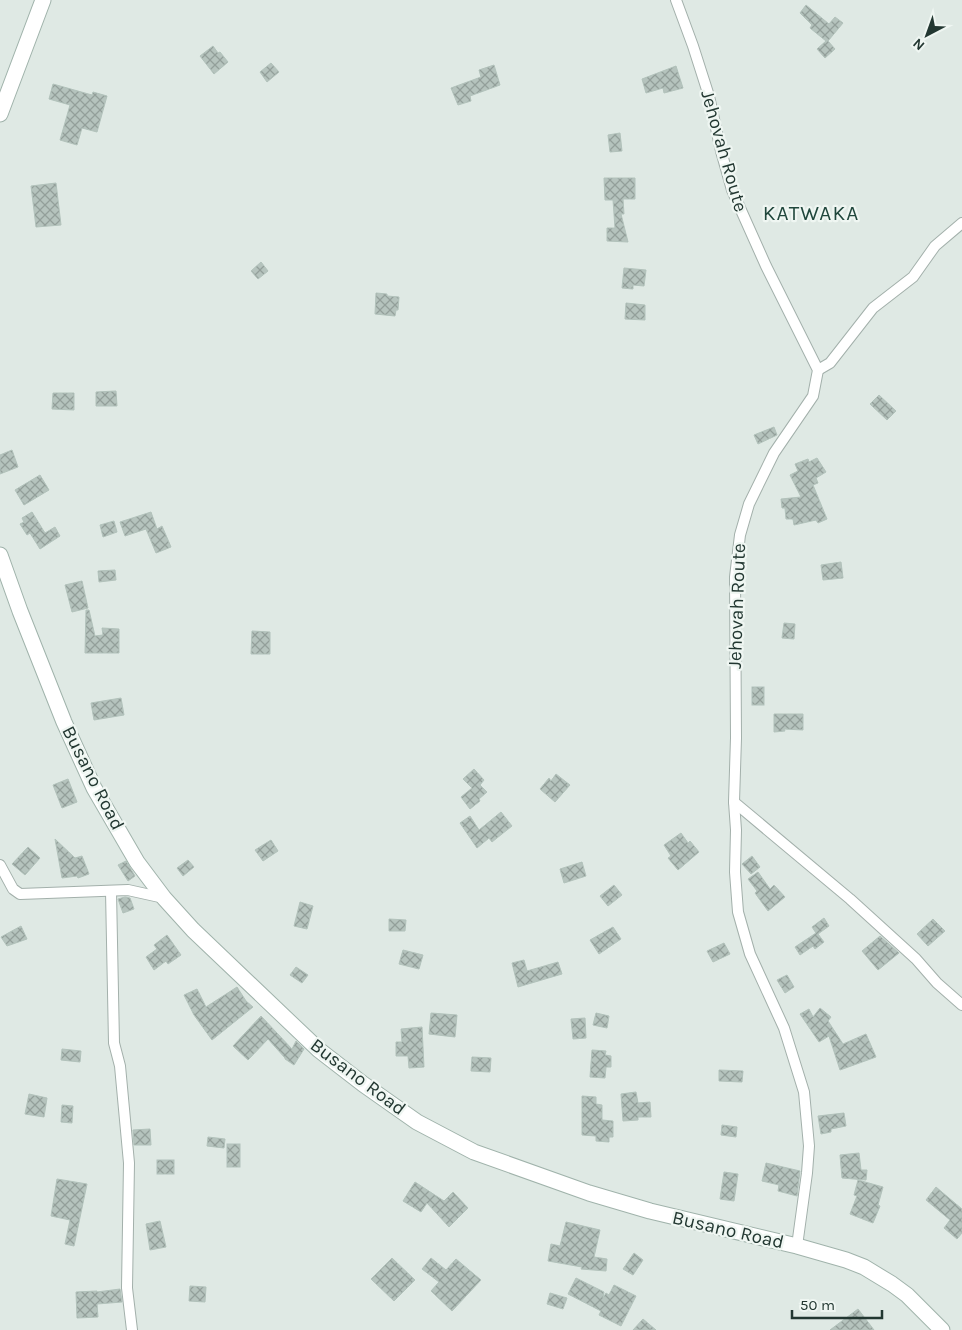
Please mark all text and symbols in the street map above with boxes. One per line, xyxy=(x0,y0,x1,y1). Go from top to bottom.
north arrow xyxy=(902,10,952,60)
text: N xyxy=(909,35,928,54)
street label: Jehovah Route xyxy=(696,88,752,214)
district label: KATWAKA xyxy=(763,201,859,225)
street label: Jehovah Route xyxy=(724,543,750,669)
street label: Busano Road xyxy=(57,722,129,834)
street label: Busano Road xyxy=(306,1034,410,1120)
street label: Busano Road xyxy=(670,1206,786,1254)
scale bar xyxy=(792,1288,882,1320)
text: 50 m xyxy=(800,1296,835,1314)

